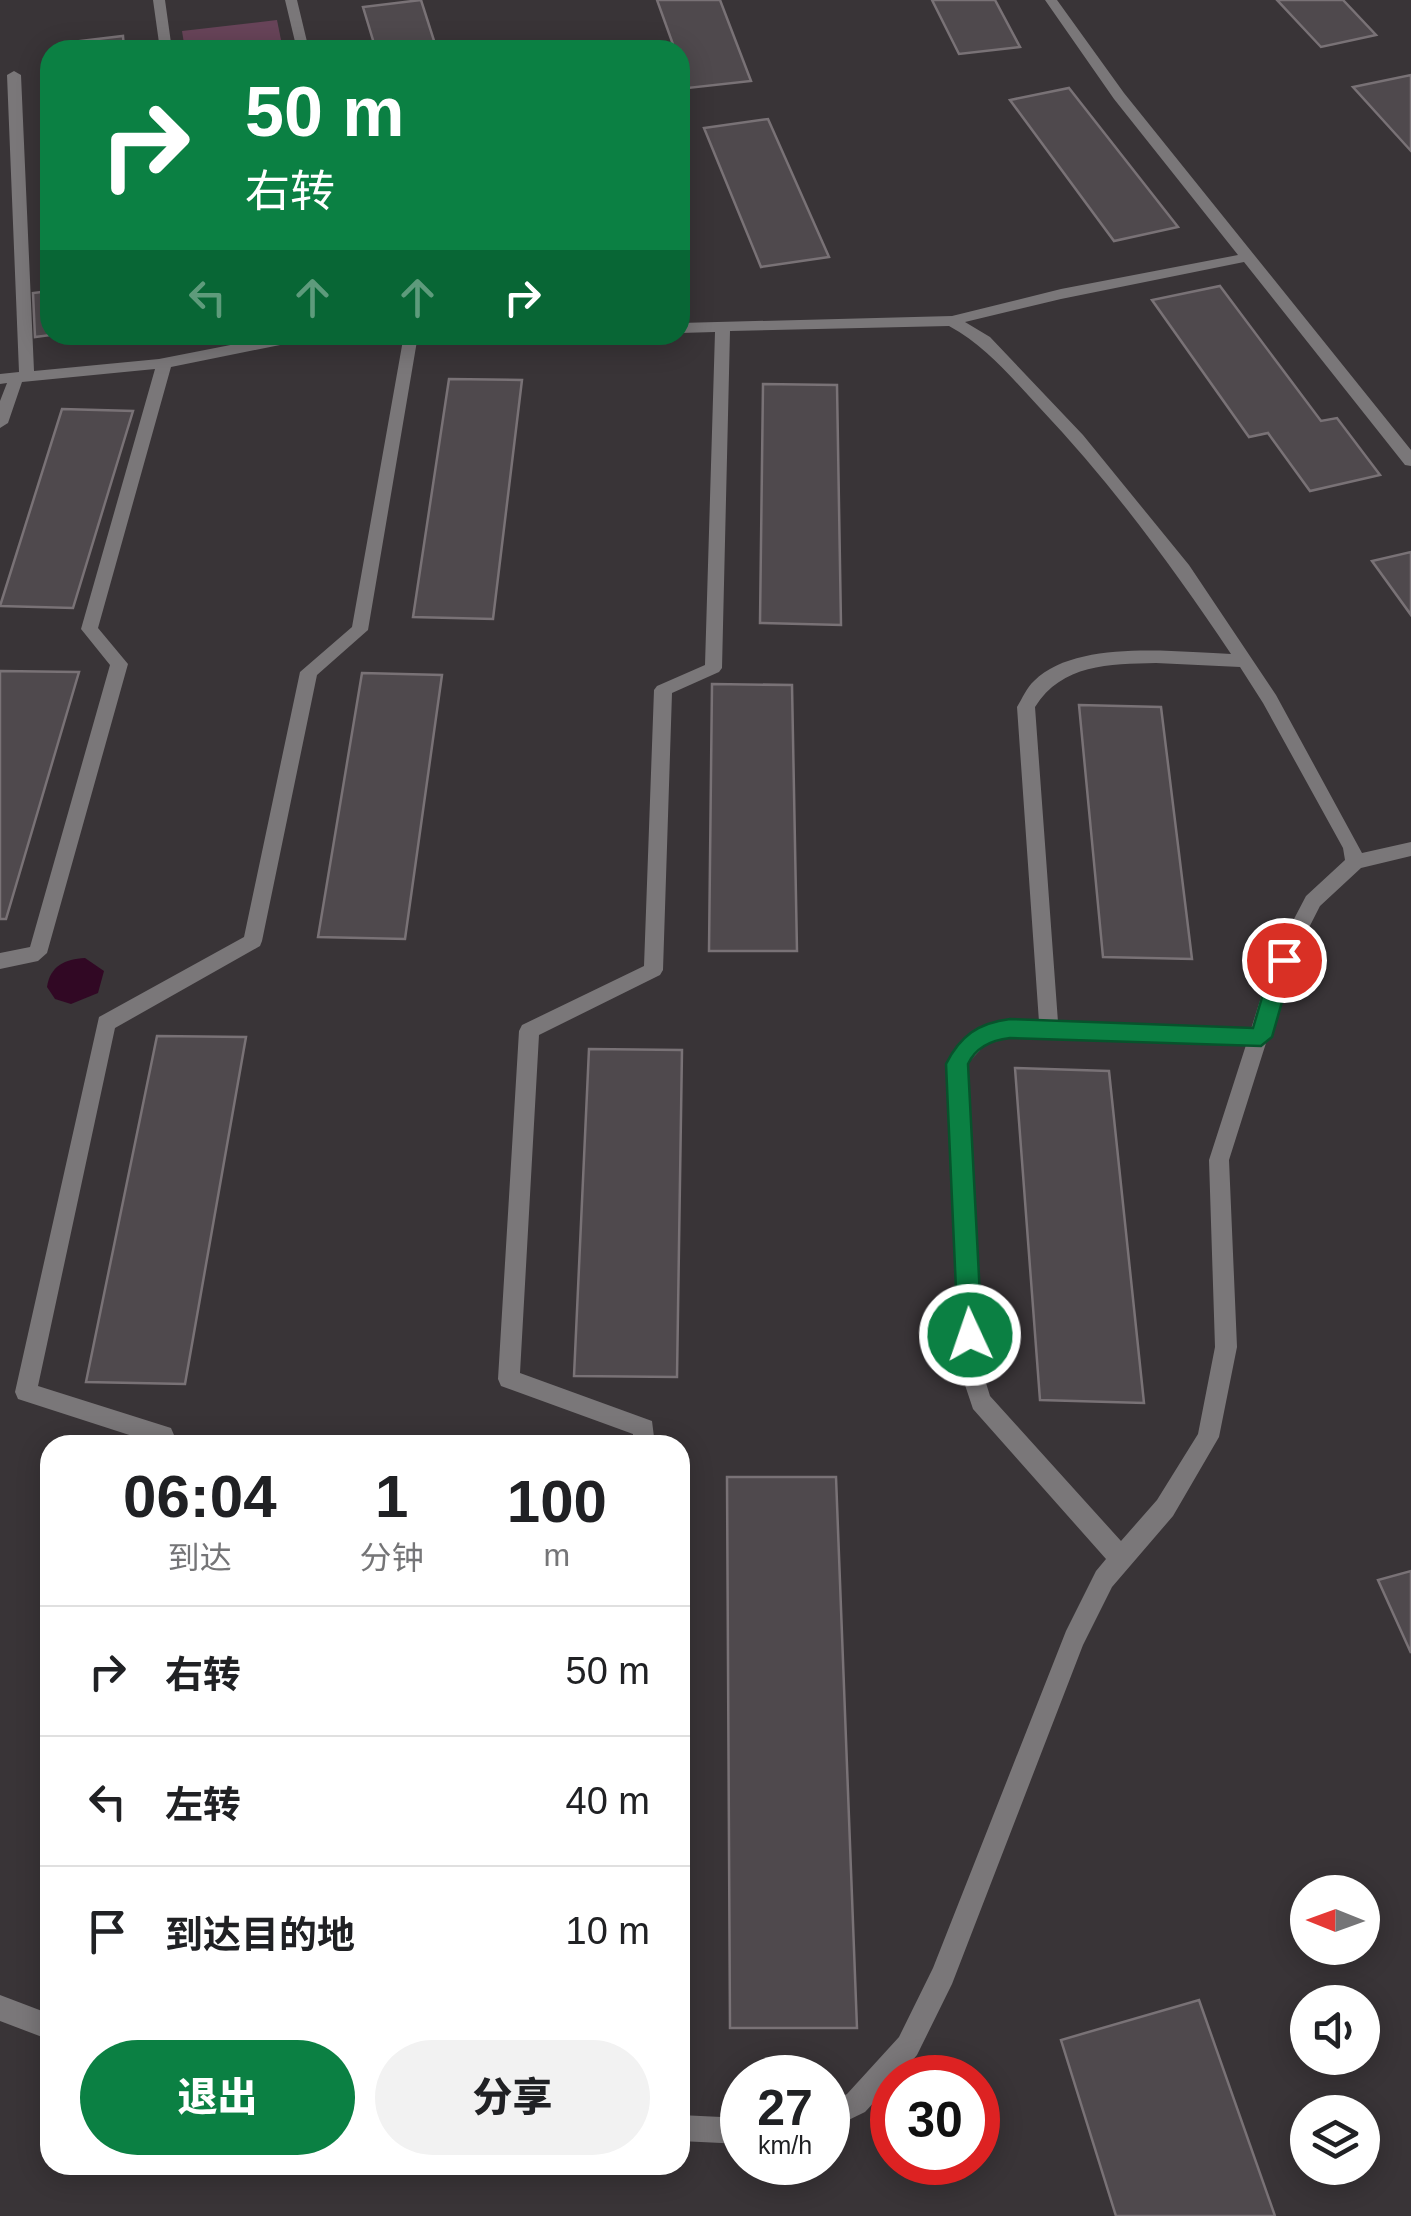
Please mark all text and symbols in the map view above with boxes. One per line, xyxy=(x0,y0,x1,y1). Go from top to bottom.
text: 50 m xyxy=(245,73,405,151)
icon: right xyxy=(80,80,210,210)
text: 右转 xyxy=(245,166,335,217)
icon: left xyxy=(180,270,235,325)
icon: ahead xyxy=(285,270,340,325)
icon: ahead xyxy=(390,270,445,325)
icon: right xyxy=(495,270,550,325)
pin xyxy=(1242,918,1327,1003)
icon: arrive xyxy=(1257,933,1312,988)
position arrow xyxy=(918,1283,1022,1387)
text: 06:04 xyxy=(123,1463,277,1530)
text: 1 xyxy=(375,1463,408,1530)
text: 100 xyxy=(507,1468,607,1535)
text: m xyxy=(543,1537,570,1573)
text: 到达 xyxy=(168,1540,232,1576)
text: 分钟 xyxy=(360,1540,424,1576)
icon: right xyxy=(80,1644,135,1699)
text: 50 m xyxy=(566,1650,650,1692)
text: 右转 xyxy=(165,1654,241,1696)
icon: left xyxy=(80,1774,135,1829)
text: 40 m xyxy=(566,1780,650,1822)
text: 左转 xyxy=(165,1784,241,1826)
north arrow xyxy=(1290,1875,1380,1965)
map controls xyxy=(1290,1875,1380,2185)
icon: arrive xyxy=(80,1904,135,1959)
text: 10 m xyxy=(566,1910,650,1952)
text: 到达目的地 xyxy=(165,1914,355,1956)
button: sound xyxy=(1290,1985,1380,2075)
button: 退出 xyxy=(80,2040,355,2155)
button: 分享 xyxy=(375,2040,650,2155)
speed limit sign: 30 xyxy=(870,2055,1000,2185)
text: 27 xyxy=(757,2080,813,2136)
button: layers xyxy=(1290,2095,1380,2185)
text: km/h xyxy=(758,2131,812,2159)

